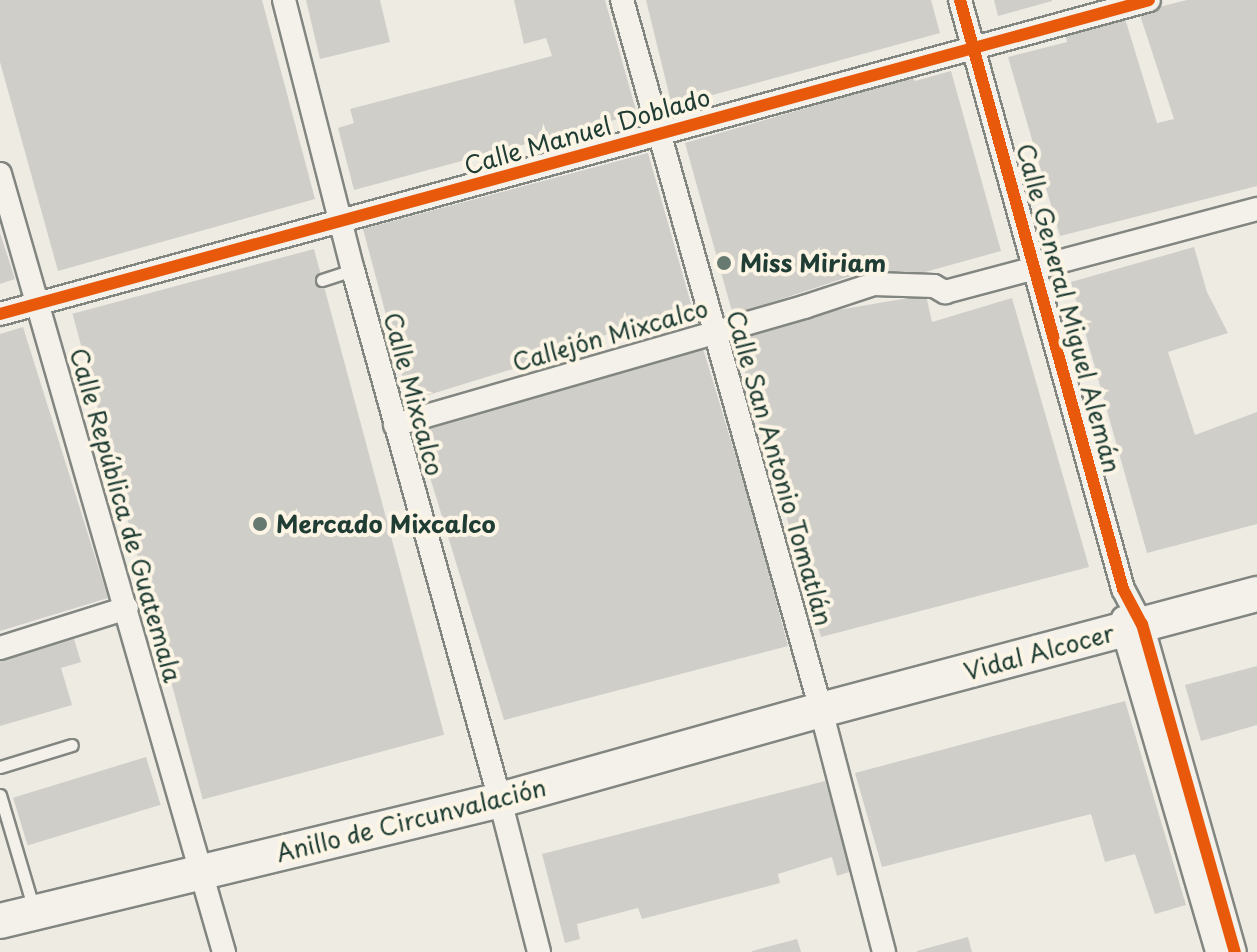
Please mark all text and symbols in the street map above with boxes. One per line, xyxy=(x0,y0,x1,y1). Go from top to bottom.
street label: Calle Manuel Doblado xyxy=(460,82,714,180)
street label: Calle General Miguel Alemán xyxy=(1011,141,1127,475)
place label: Miss Miriam xyxy=(740,249,887,277)
marker: Miss Miriam xyxy=(715,254,733,272)
street label: Callejón Mixcalco xyxy=(509,293,711,377)
street label: Calle San Antonio Tomatlán xyxy=(721,307,839,629)
street label: Calle Mixcalco xyxy=(378,309,450,479)
street label: Calle República de Guatemala xyxy=(64,344,188,686)
place label: Mercado Mixcalco xyxy=(276,510,495,538)
marker: Mercado Mixcalco xyxy=(251,515,269,533)
street label: Vidal Alcocer xyxy=(961,618,1117,686)
street label: Anillo de Circunvalación xyxy=(272,772,550,868)

